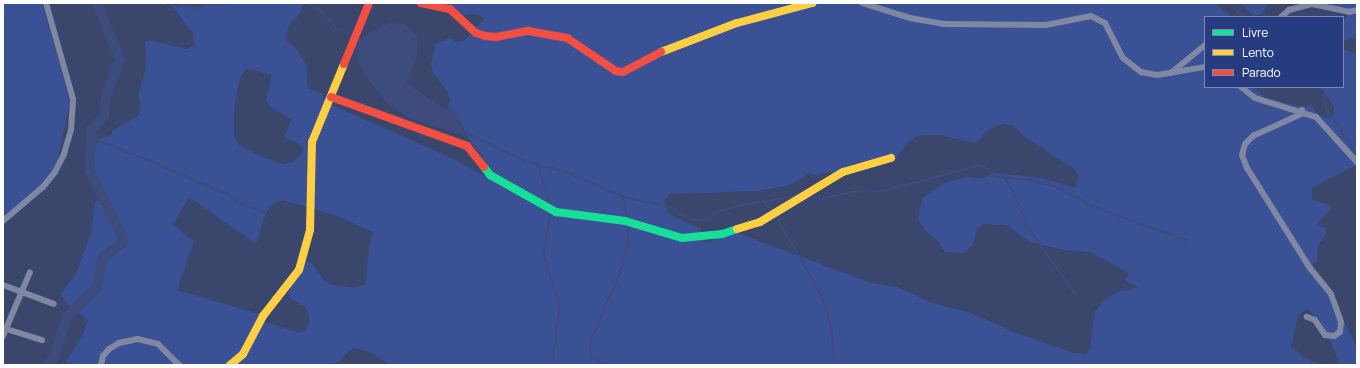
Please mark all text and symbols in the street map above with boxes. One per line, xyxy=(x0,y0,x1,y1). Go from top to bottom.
legend xyxy=(1204,16,1344,88)
text: Livre xyxy=(1242,24,1268,41)
text: Lento xyxy=(1242,44,1274,61)
text: Parado xyxy=(1242,64,1281,81)

